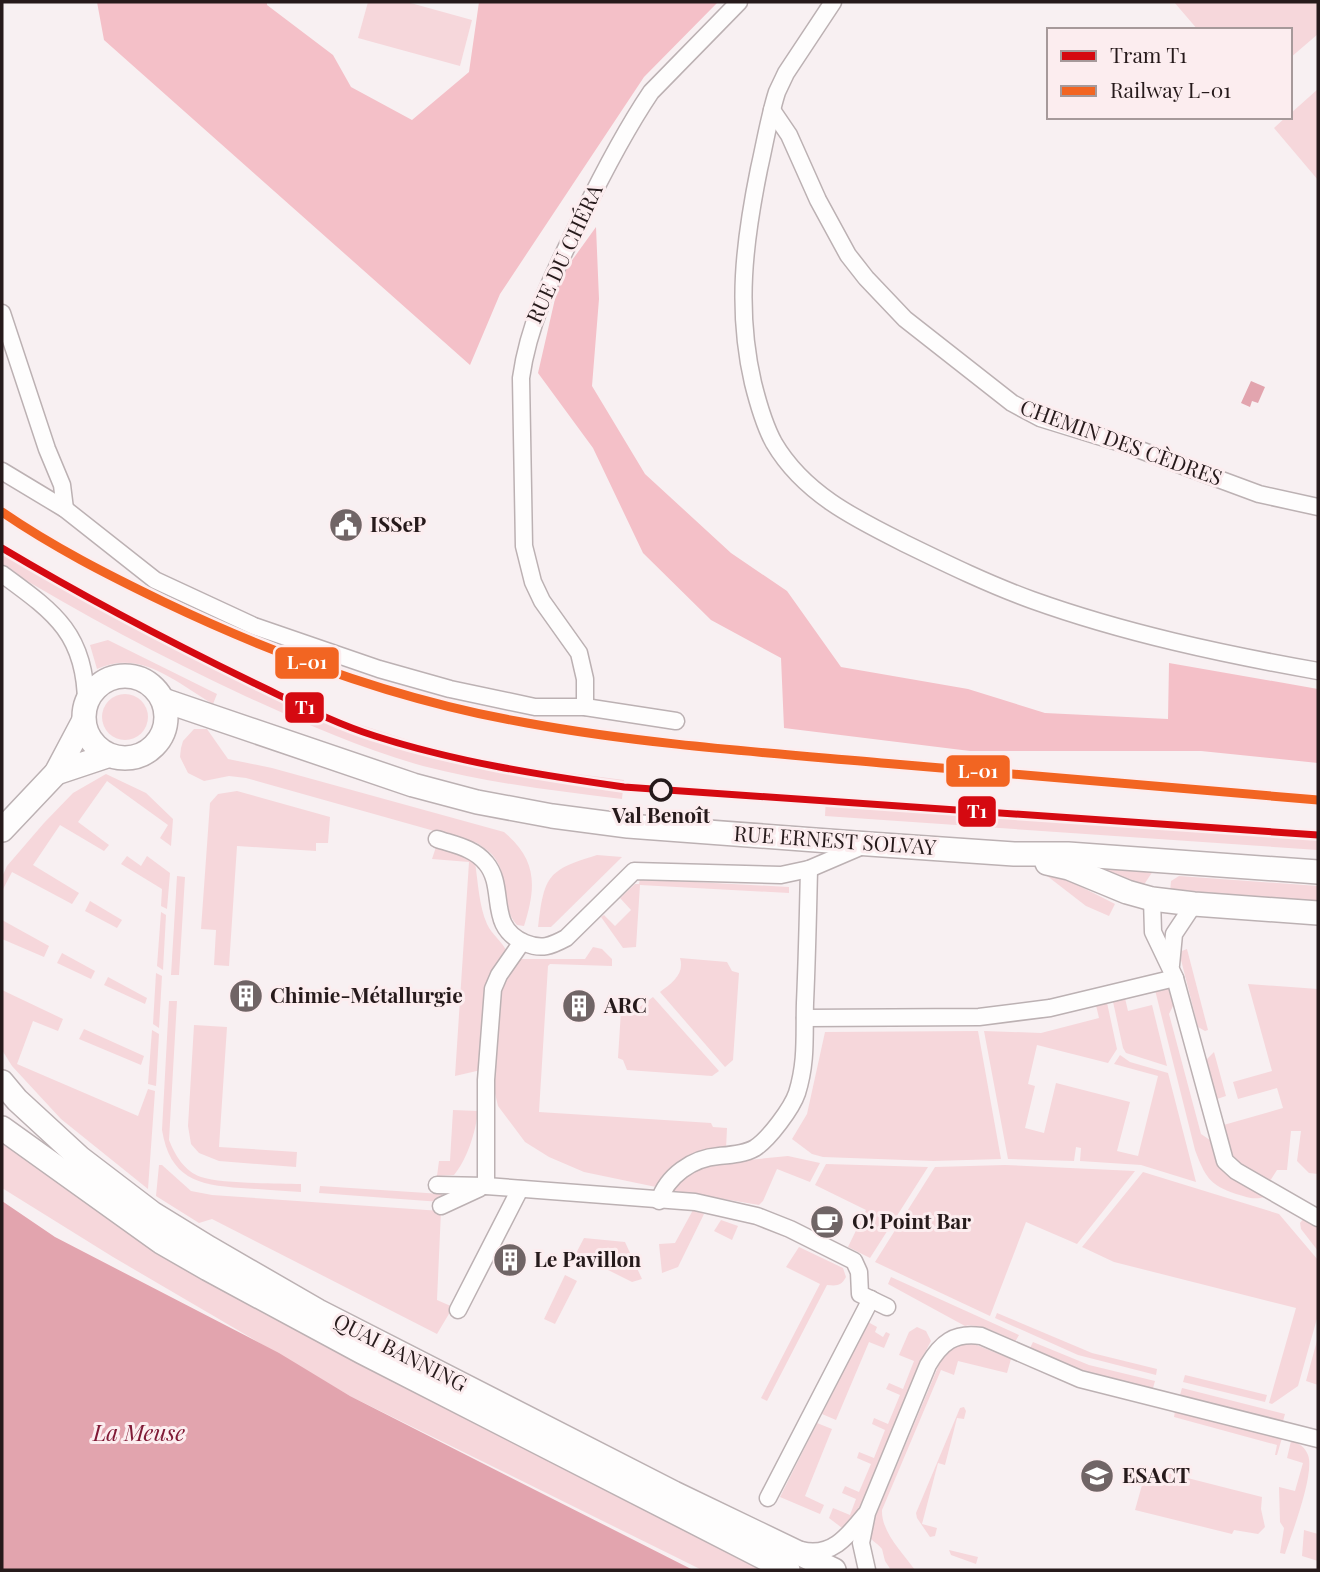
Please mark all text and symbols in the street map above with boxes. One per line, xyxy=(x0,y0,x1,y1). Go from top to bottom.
legend xyxy=(1047,28,1292,119)
text: Tram T1 xyxy=(1110,40,1187,68)
text: Railway L-01 xyxy=(1110,75,1231,103)
street label: RUE DU CHÉRA xyxy=(519,178,608,327)
street label: CHEMIN DES CÈDRES xyxy=(1017,392,1227,491)
public building icon: ISSeP xyxy=(327,506,365,544)
place label: ISSeP xyxy=(370,509,427,537)
line badge: L-01 xyxy=(274,646,340,680)
text: L-01 xyxy=(287,648,327,674)
line badge: T1 xyxy=(284,691,325,724)
text: T1 xyxy=(295,693,315,719)
line badge: L-01 xyxy=(945,754,1011,788)
text: L-01 xyxy=(958,757,998,783)
marker: Val Benoît xyxy=(650,779,672,801)
line badge: T1 xyxy=(957,795,997,828)
text: T1 xyxy=(967,797,987,823)
place label: Val Benoît xyxy=(611,800,711,828)
street label: RUE ERNEST SOLVAY xyxy=(733,818,938,860)
building icon: Chimie-Métallurgie xyxy=(227,977,265,1015)
place label: Chimie-Métallurgie xyxy=(270,980,463,1008)
building icon: ARC xyxy=(560,987,598,1025)
place label: ARC xyxy=(603,990,647,1018)
cafe icon: O! Point Bar xyxy=(808,1203,846,1241)
place label: O! Point Bar xyxy=(852,1206,971,1234)
building icon: Le Pavillon xyxy=(491,1241,529,1279)
place label: Le Pavillon xyxy=(534,1244,641,1272)
street label: QUAI BANNING xyxy=(329,1306,473,1397)
water label: La Meuse xyxy=(92,1416,185,1447)
school or university icon: ESACT xyxy=(1078,1457,1116,1495)
place label: ESACT xyxy=(1122,1460,1190,1488)

